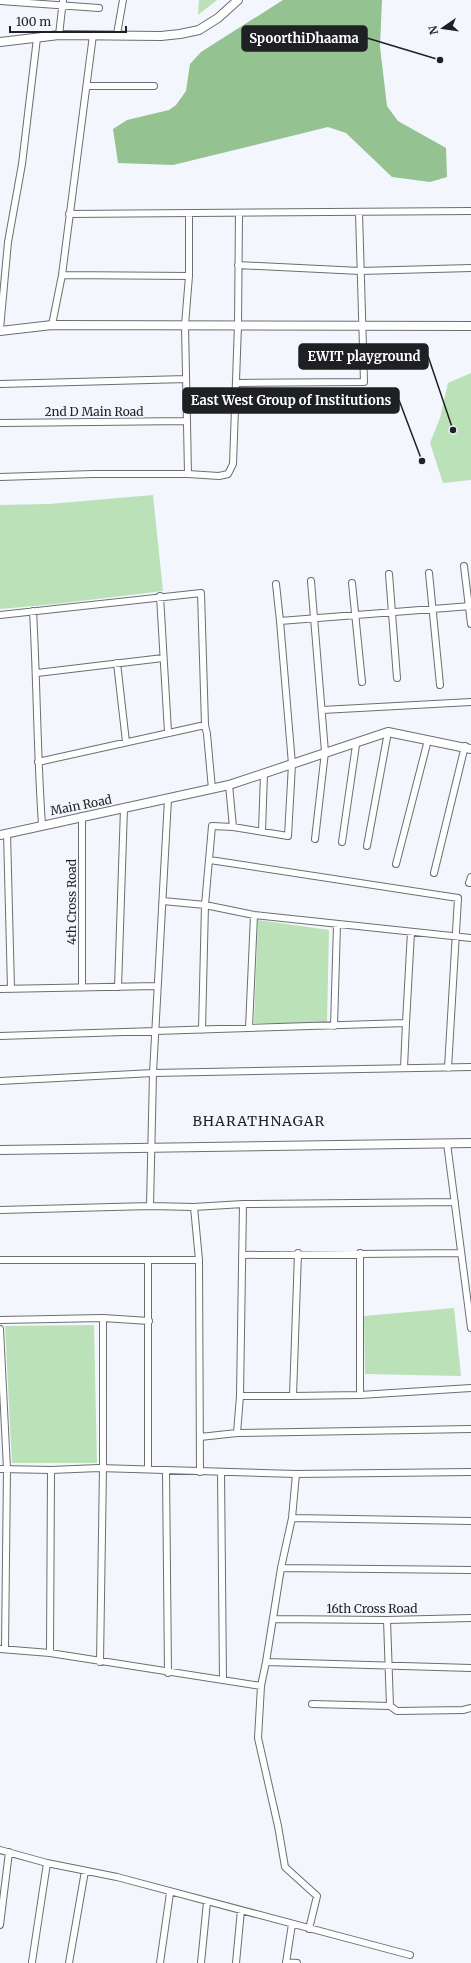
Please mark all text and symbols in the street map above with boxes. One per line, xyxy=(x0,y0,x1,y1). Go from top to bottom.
scale bar xyxy=(10,8,126,34)
north arrow xyxy=(423,8,463,48)
text: 100 m xyxy=(16,14,51,29)
text: N xyxy=(425,24,441,36)
callout: SpoorthiDhaama xyxy=(242,26,367,51)
text: SpoorthiDhaama xyxy=(249,30,359,47)
callout: EWIT playground xyxy=(299,344,428,369)
text: EWIT playground xyxy=(307,348,421,365)
callout: East West Group of Institutions xyxy=(183,388,399,413)
text: East West Group of Institutions xyxy=(191,392,392,409)
street label: 2nd D Main Road xyxy=(44,404,144,419)
street label: Main Road xyxy=(49,792,113,818)
street label: 4th Cross Road xyxy=(64,859,79,945)
district label: BHARATHNAGAR xyxy=(193,1112,325,1130)
street label: 16th Cross Road xyxy=(327,1601,418,1616)

